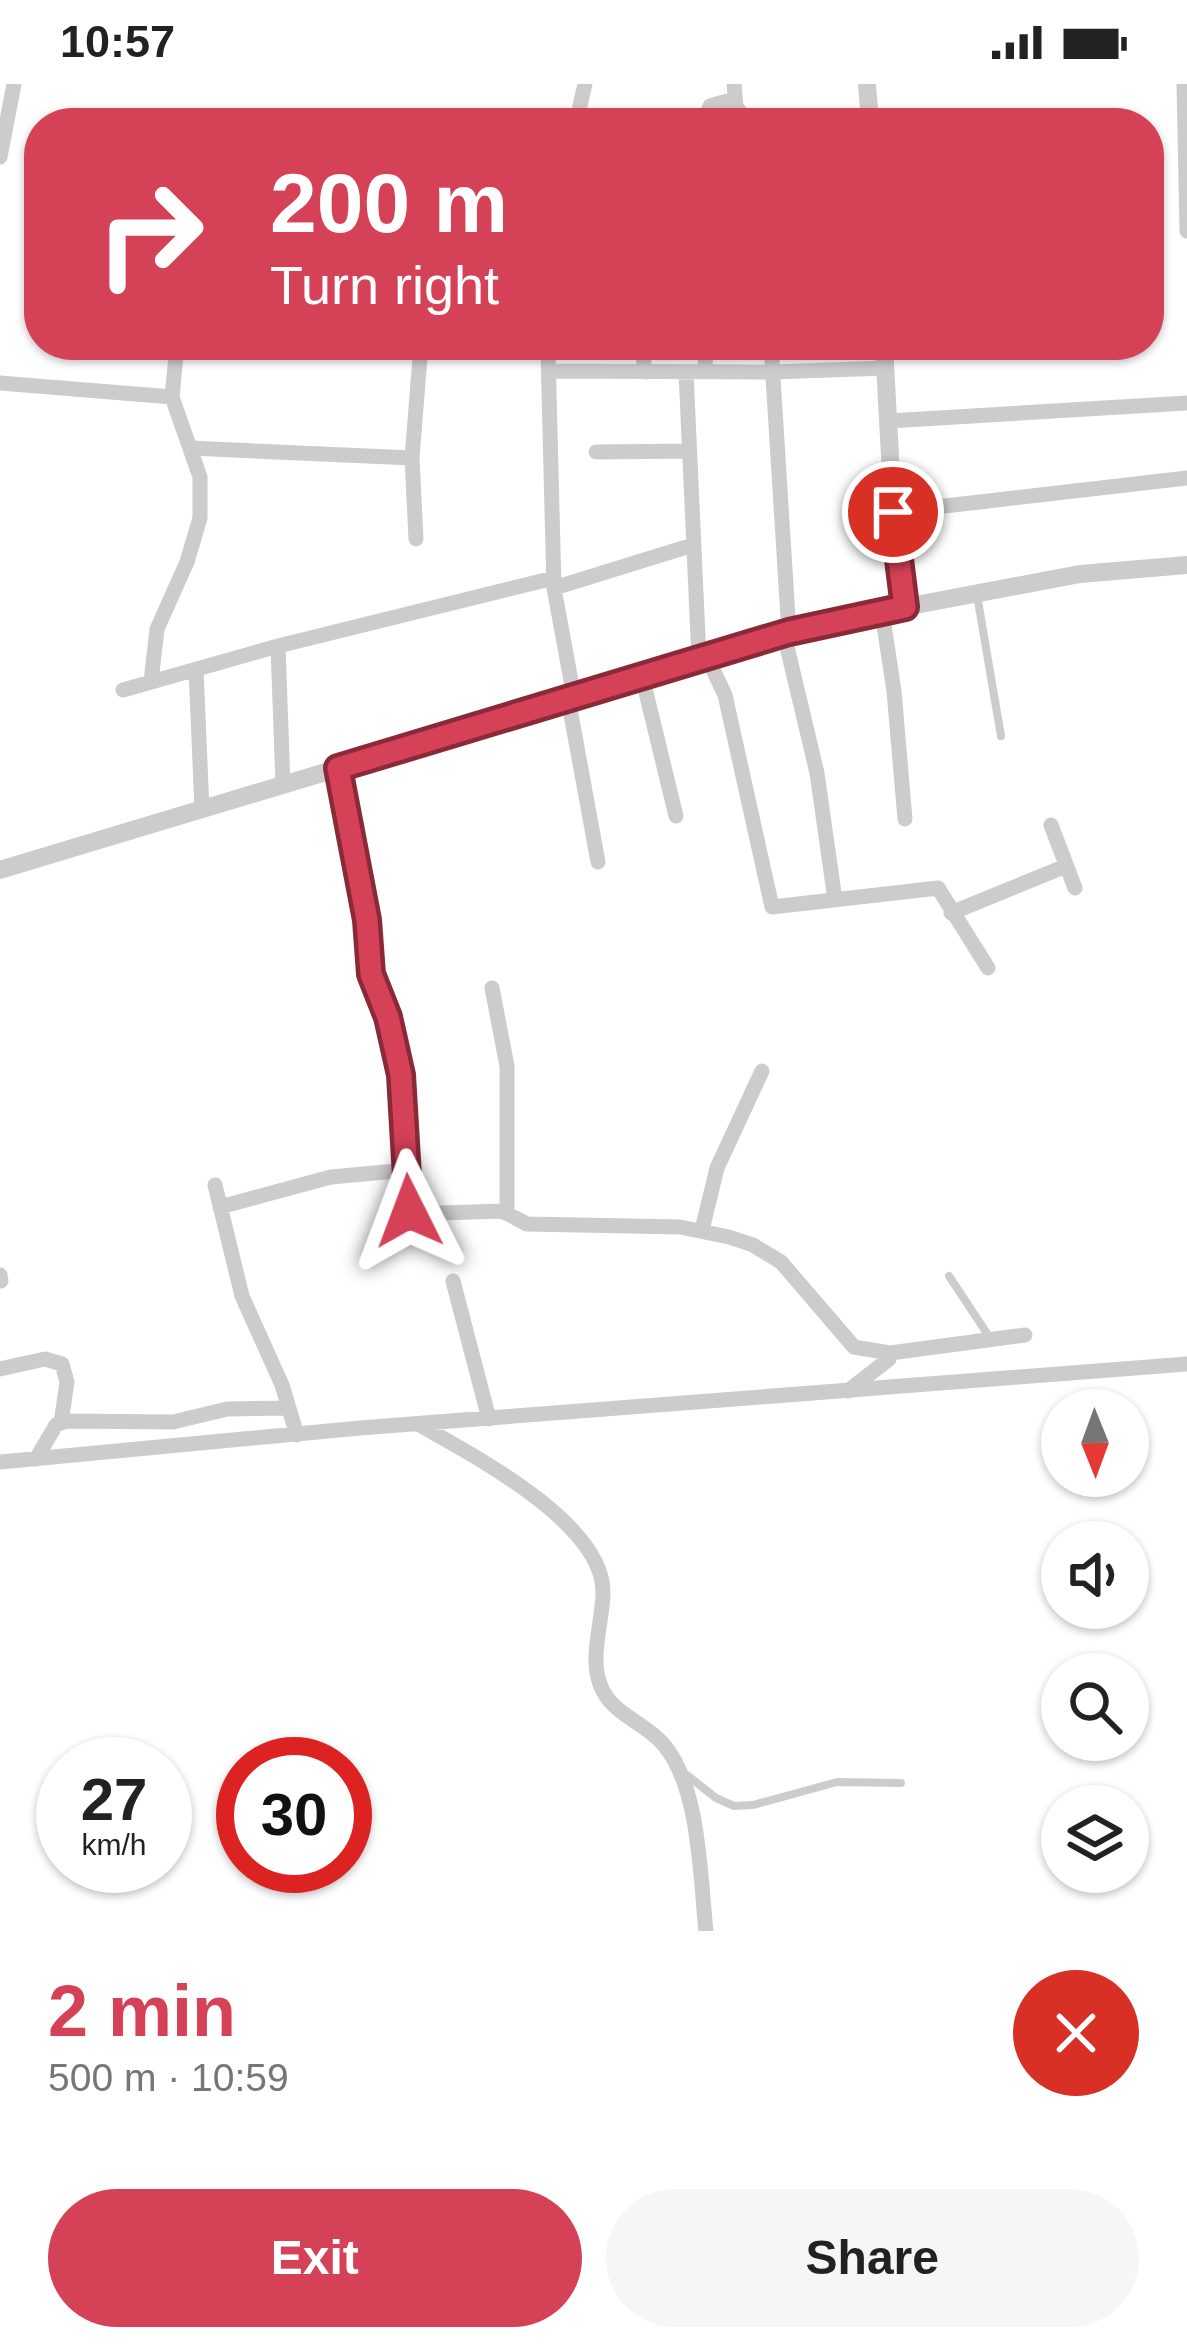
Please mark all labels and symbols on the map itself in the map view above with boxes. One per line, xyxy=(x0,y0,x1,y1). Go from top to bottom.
pin xyxy=(842,461,944,563)
position arrow xyxy=(346,1148,472,1274)
north arrow xyxy=(1041,1389,1149,1497)
speed limit sign: 30 xyxy=(216,1737,372,1893)

